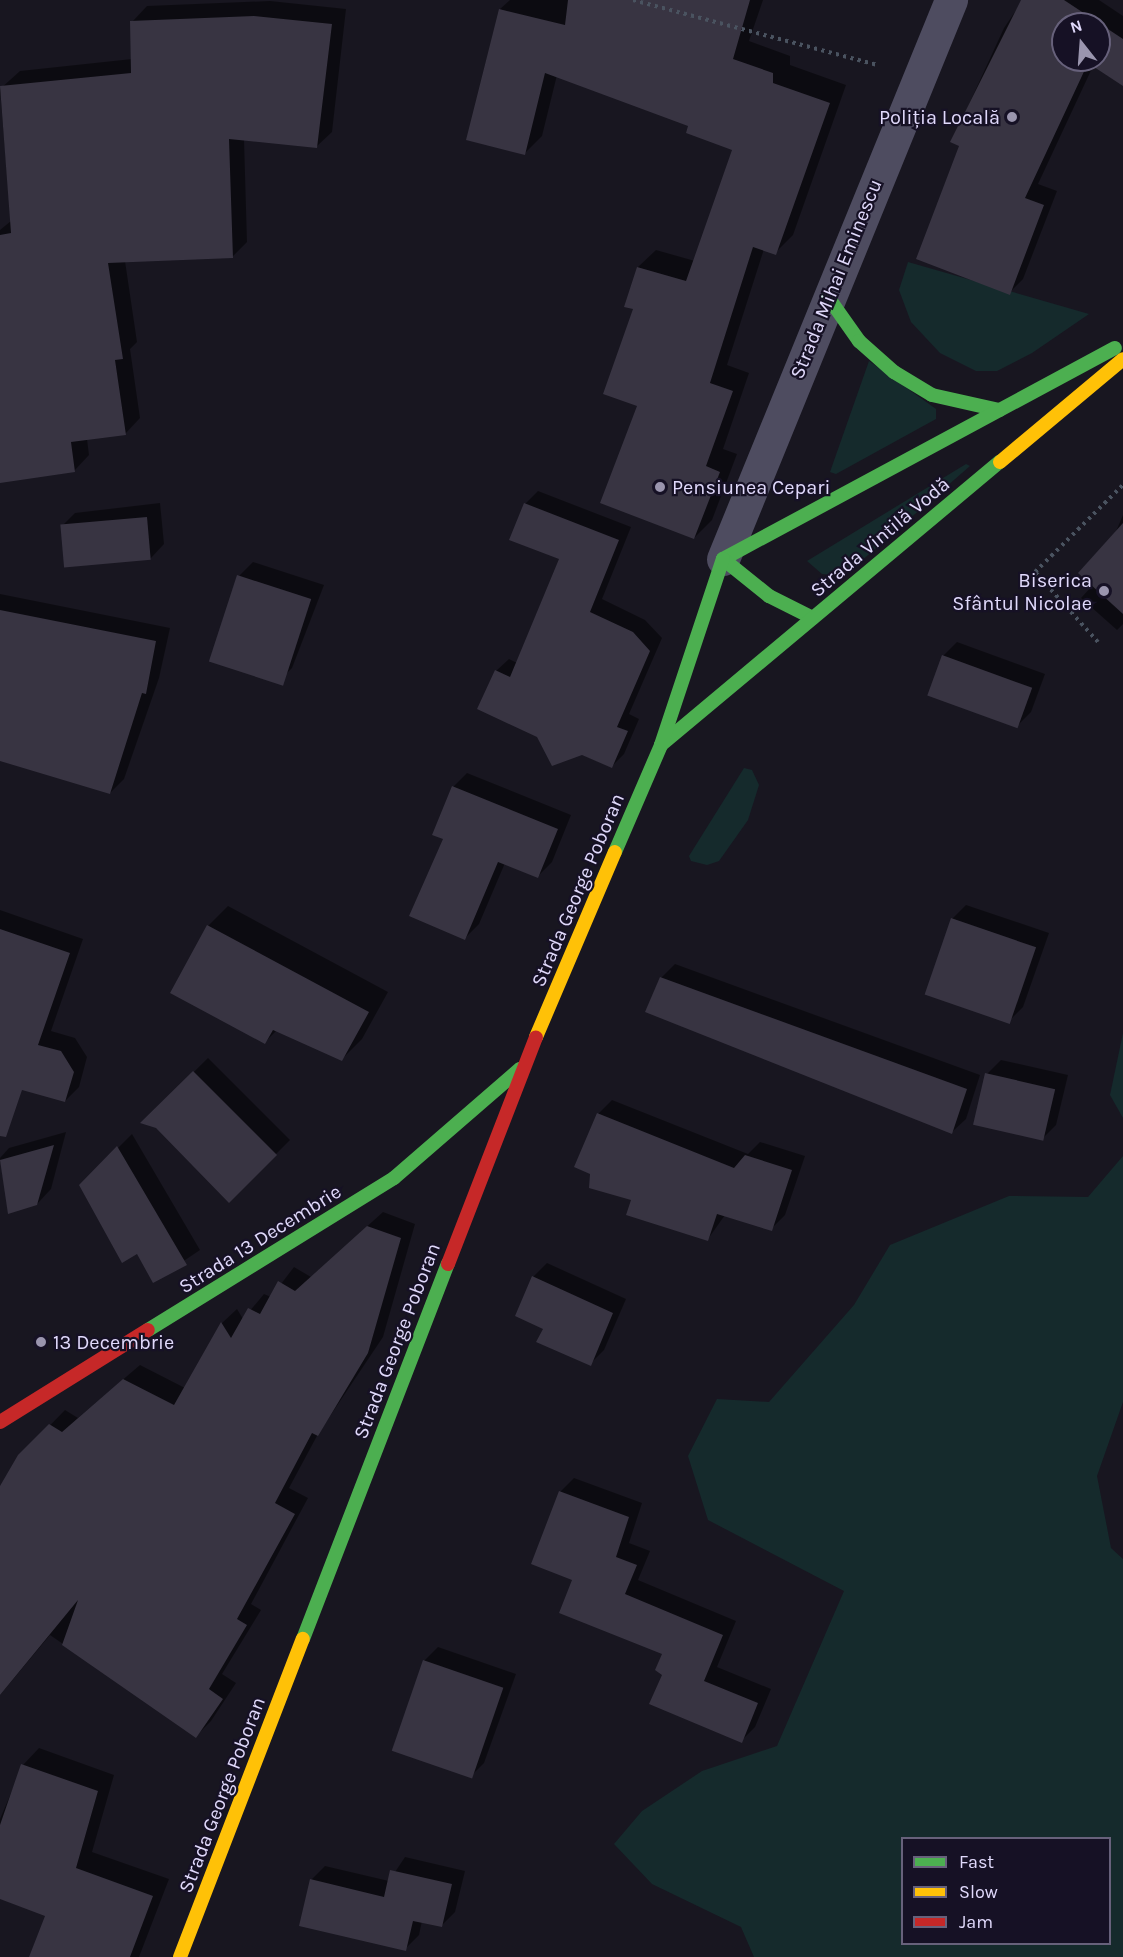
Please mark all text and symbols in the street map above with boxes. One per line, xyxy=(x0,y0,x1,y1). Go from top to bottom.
north arrow xyxy=(1051,12,1111,72)
text: N xyxy=(1068,15,1084,37)
place label: Poliția Locală xyxy=(879,105,1000,129)
marker: Poliția Locală xyxy=(1005,110,1019,124)
street label: Strada Mihai Eminescu xyxy=(785,176,887,382)
street label: Strada Vintilă Vodă xyxy=(806,472,954,602)
place label: Pensiunea Cepari xyxy=(672,475,831,499)
marker: Pensiunea Cepari xyxy=(653,480,667,494)
place label: Biserica Sfântul Nicolae xyxy=(952,568,1092,615)
marker: Biserica Sfântul Nicolae xyxy=(1097,584,1111,598)
street label: Strada George Poboran xyxy=(526,790,630,990)
street label: Strada 13 Decembrie xyxy=(174,1179,346,1299)
street label: Strada George Poboran xyxy=(349,1240,445,1442)
place label: 13 Decembrie xyxy=(53,1330,174,1354)
marker: 13 Decembrie xyxy=(34,1335,48,1349)
street label: Strada George Poboran xyxy=(174,1694,270,1896)
legend xyxy=(901,1837,1111,1945)
text: Fast xyxy=(959,1851,994,1873)
text: Slow xyxy=(959,1881,998,1903)
text: Jam xyxy=(959,1911,993,1933)

